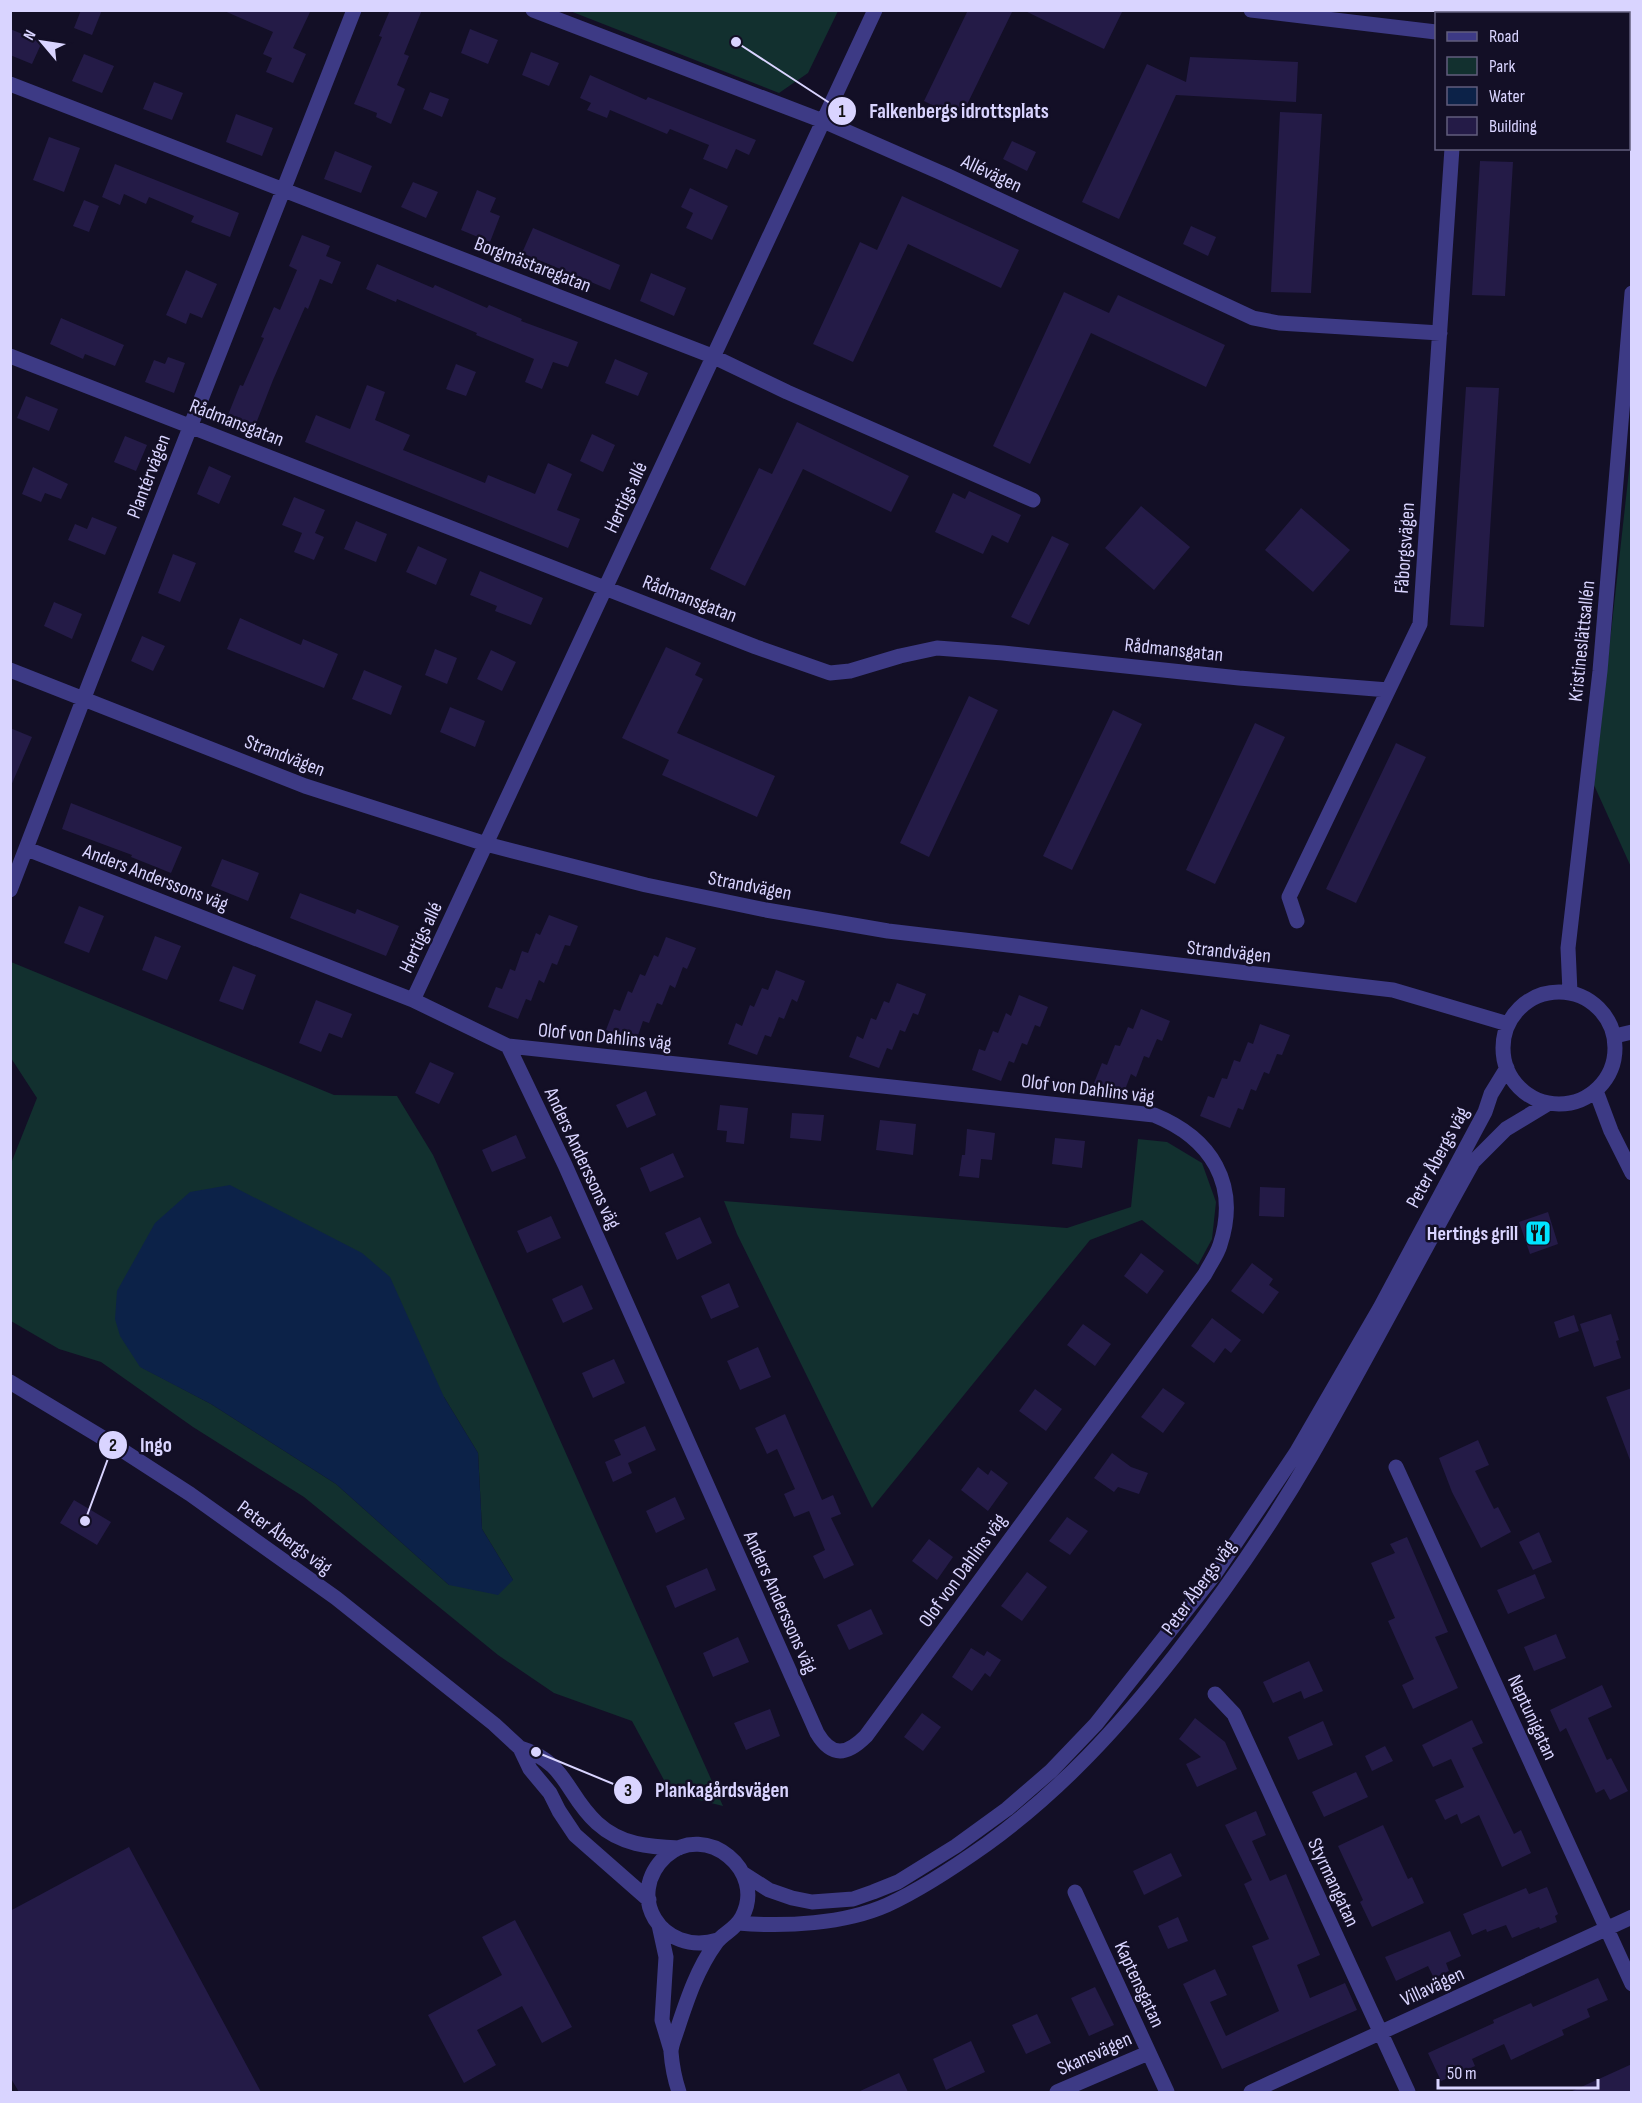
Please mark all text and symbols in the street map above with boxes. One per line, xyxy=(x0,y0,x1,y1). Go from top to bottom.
north arrow xyxy=(12,12,72,72)
legend xyxy=(1435,12,1630,150)
text: Road xyxy=(1489,26,1519,47)
text: N xyxy=(20,27,41,44)
text: Park xyxy=(1489,56,1515,77)
text: Water xyxy=(1489,86,1525,107)
callout: Falkenbergs idrottsplats xyxy=(827,92,1060,131)
text: Falkenbergs idrottsplats xyxy=(869,99,1049,124)
text: 1 xyxy=(838,101,846,122)
text: Building xyxy=(1489,116,1537,137)
street label: Allévägen xyxy=(957,149,1026,198)
street label: Borgmästaregatan xyxy=(471,232,594,298)
street label: Rådmansgatan xyxy=(186,394,287,452)
street label: Plantérvägen xyxy=(122,431,176,522)
street label: Hertigs allé xyxy=(599,458,653,537)
street label: Fåborgsvägen xyxy=(1390,502,1420,595)
street label: Rådmansgatan xyxy=(639,570,740,628)
street label: Kristineslättsallén xyxy=(1564,579,1600,703)
street label: Rådmansgatan xyxy=(1123,633,1224,667)
street label: Strandvägen xyxy=(241,730,328,782)
street label: Anders Anderssons väg xyxy=(79,839,232,917)
street label: Strandvägen xyxy=(706,866,793,906)
street label: Hertigs allé xyxy=(394,898,448,977)
street label: Strandvägen xyxy=(1186,936,1272,968)
street label: Olof von Dahlins väg xyxy=(537,1018,673,1056)
street label: Olof von Dahlins väg xyxy=(1020,1069,1156,1109)
street label: Anders Anderssons väg xyxy=(538,1083,625,1233)
street label: Peter Åbergs väg xyxy=(1401,1103,1475,1212)
restaurant icon: Hertings grill xyxy=(1523,1218,1553,1248)
place label: Hertings grill xyxy=(1427,1222,1518,1246)
callout: Ingo xyxy=(98,1425,184,1464)
text: Ingo xyxy=(140,1433,172,1458)
text: 2 xyxy=(109,1435,117,1456)
street label: Peter Åbergs väg xyxy=(232,1495,336,1580)
street label: Olof von Dahlins väg xyxy=(914,1509,1012,1632)
street label: Anders Anderssons väg xyxy=(738,1527,822,1677)
street label: Peter Åbergs väg xyxy=(1156,1536,1241,1640)
street label: Neptunigatan xyxy=(1502,1671,1562,1764)
callout: Plankagårdsvägen xyxy=(613,1770,801,1809)
text: Plankagårdsvägen xyxy=(655,1778,789,1803)
text: 3 xyxy=(624,1780,632,1801)
street label: Styrmangatan xyxy=(1302,1834,1364,1931)
street label: Kaptensgatan xyxy=(1109,1938,1169,2031)
street label: Villavägen xyxy=(1397,1962,1468,2012)
street label: Skansvägen xyxy=(1053,2027,1135,2081)
scale bar xyxy=(1438,2052,1598,2090)
text: 50 m xyxy=(1447,2063,1477,2084)

